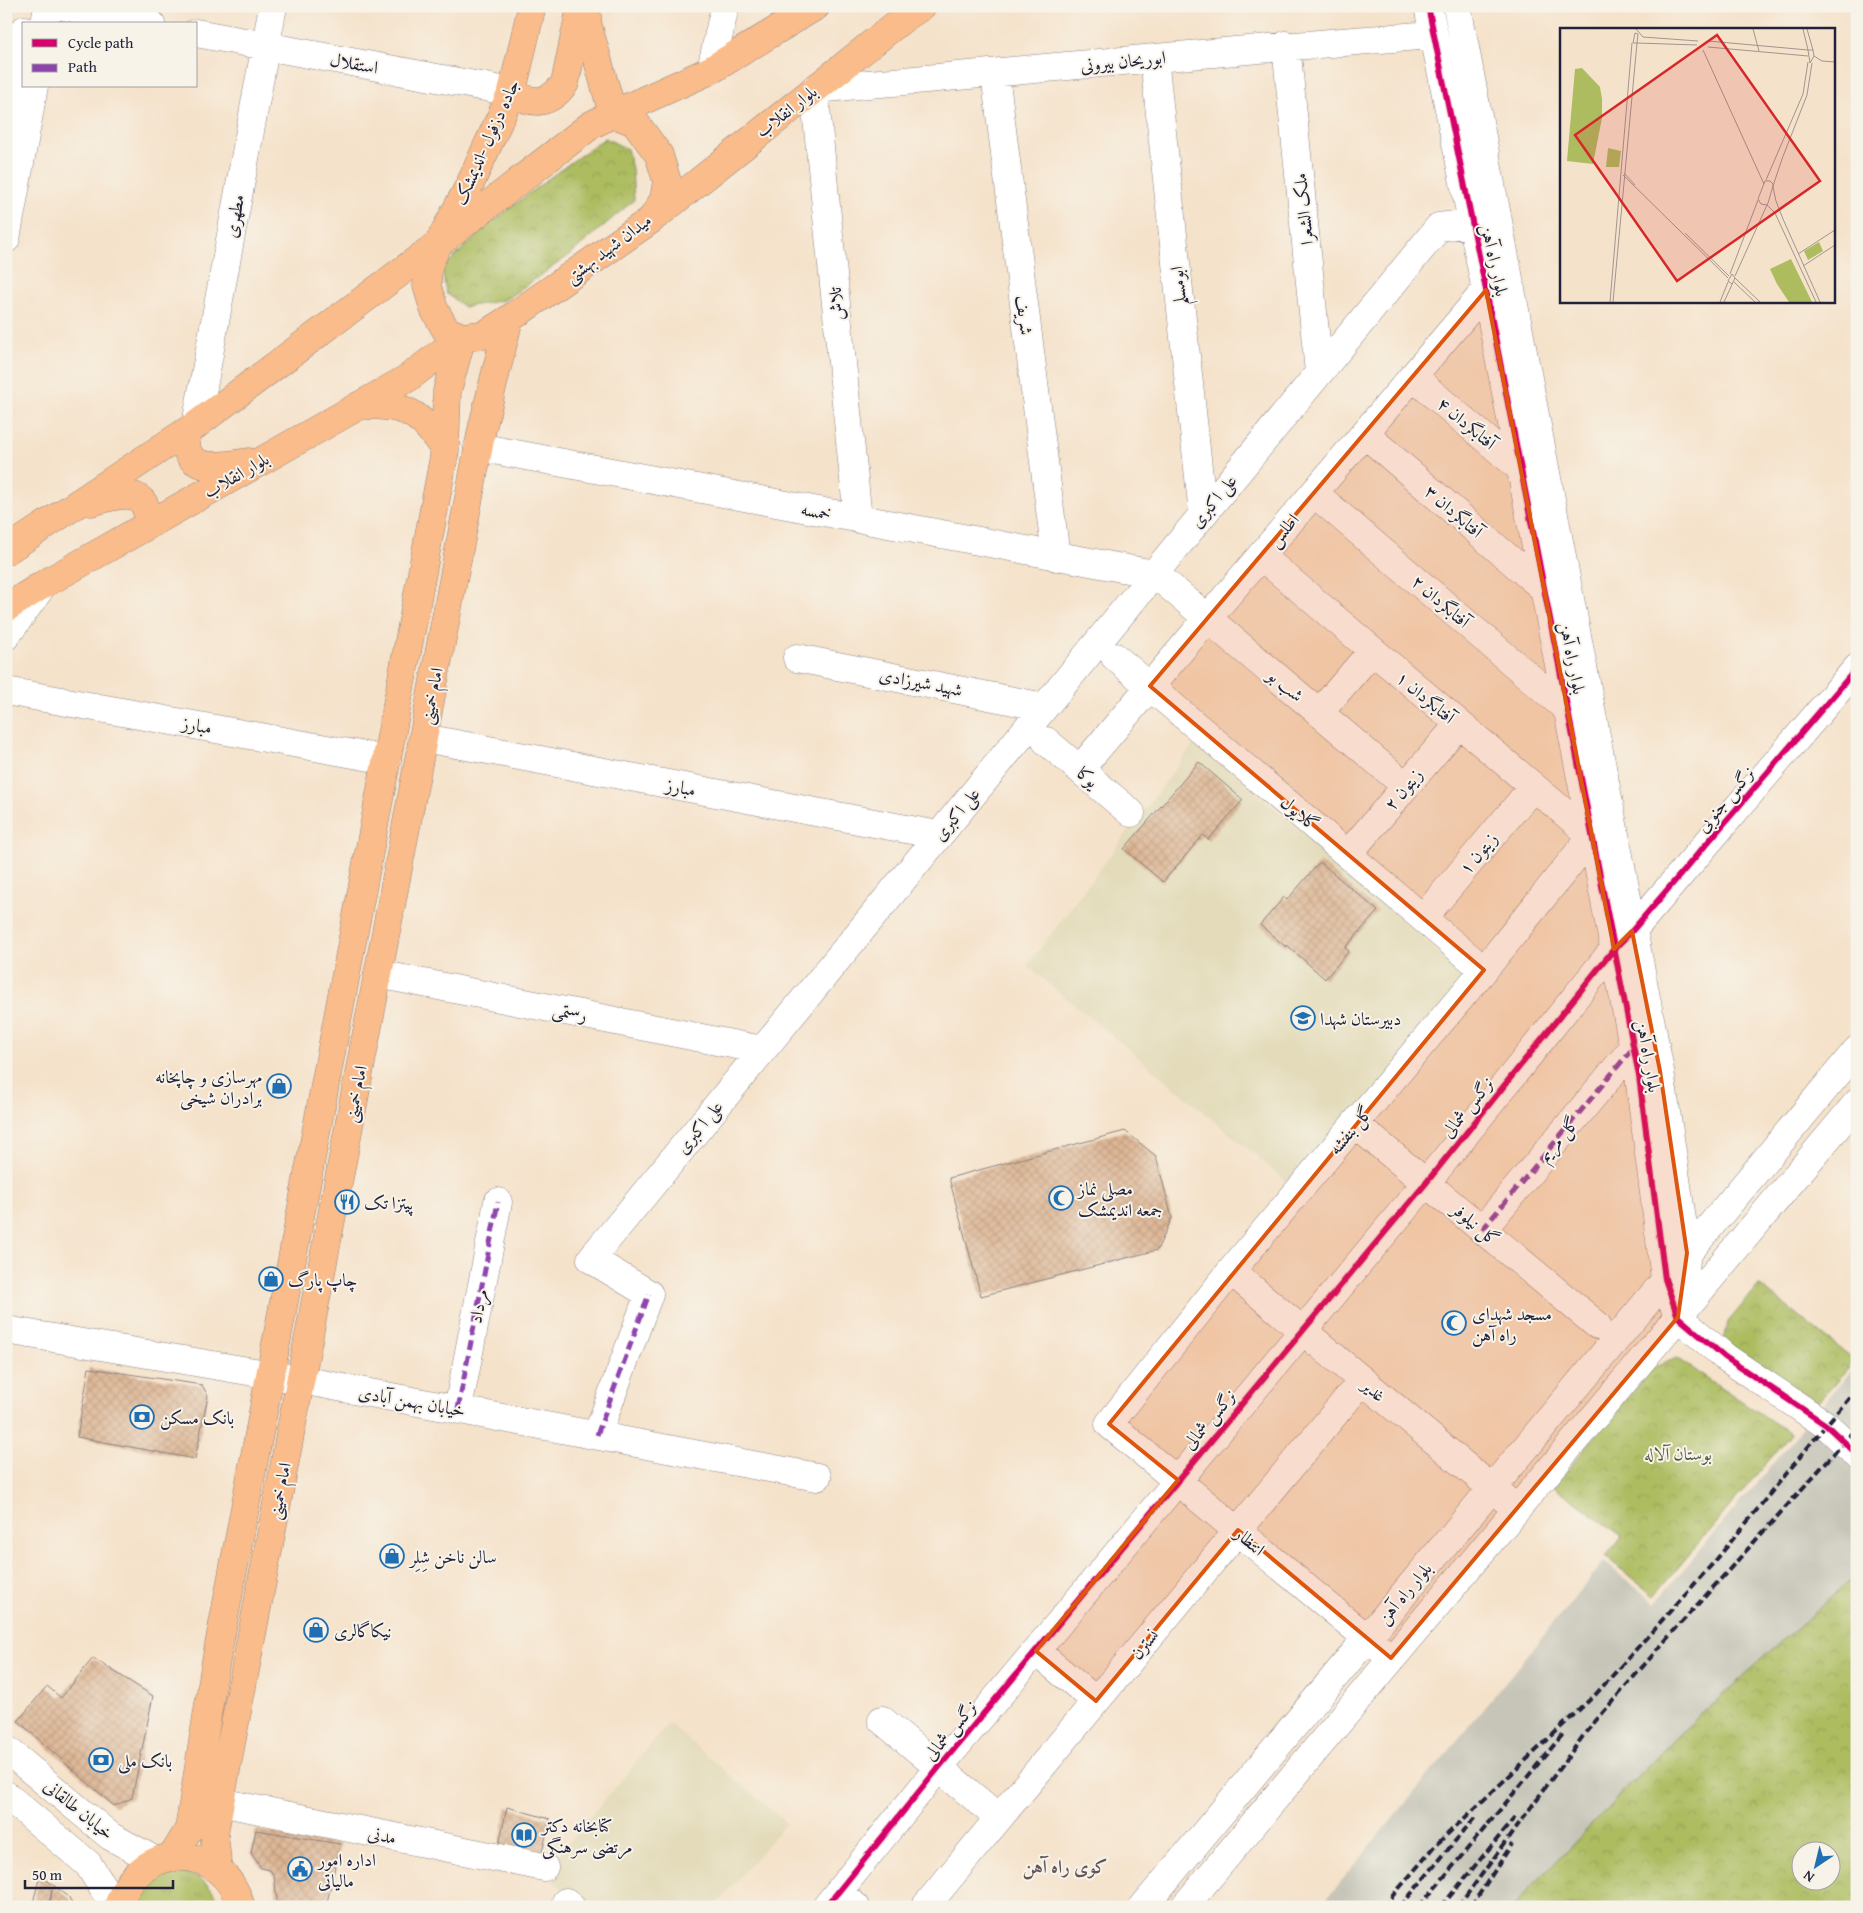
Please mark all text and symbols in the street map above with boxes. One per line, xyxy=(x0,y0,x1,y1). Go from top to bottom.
legend xyxy=(22,22,198,88)
inset map xyxy=(1560,28,1836,302)
text: Cycle path xyxy=(68,32,134,53)
street label: ابوریحان بیرونی xyxy=(1079,43,1167,79)
street label: استقلال xyxy=(328,45,380,81)
text: Path xyxy=(68,56,97,77)
street label: جاده دزفول -اندیمشک xyxy=(446,75,526,209)
street label: بلوار انقلاب xyxy=(749,78,823,144)
street label: ملک الشعرا xyxy=(1286,172,1320,246)
street label: مطهری xyxy=(217,192,251,240)
street label: میدان شهید بهشتی xyxy=(559,206,657,290)
street label: بلوار راه آهن xyxy=(1474,221,1516,299)
street label: ابومسلم xyxy=(1163,264,1198,307)
street label: تلاش xyxy=(821,285,851,322)
street label: شریف xyxy=(1009,294,1041,336)
street label: آفتابگردان ۴ xyxy=(1432,390,1504,457)
street label: بلوار انقلاب xyxy=(198,445,274,505)
street label: علی اکبری xyxy=(1183,468,1243,534)
street label: آفتابگردان ۳ xyxy=(1419,478,1491,545)
street label: خمسه xyxy=(799,495,833,527)
street label: اطلس xyxy=(1261,507,1305,553)
street label: آفتابگردان ۲ xyxy=(1406,568,1478,635)
street label: بلوار راه آهن xyxy=(1553,619,1593,697)
street label: شهید شیرزادی xyxy=(877,661,965,703)
street label: شب بو xyxy=(1261,661,1310,708)
street label: آفتابگردان ۱ xyxy=(1391,664,1463,731)
street label: امام خمینی xyxy=(412,665,453,728)
street label: مبارز xyxy=(178,709,214,741)
street label: یوکا xyxy=(1071,760,1106,795)
street label: نرگس جنوبی xyxy=(1689,760,1761,838)
street label: زیتون ۲ xyxy=(1377,762,1429,816)
street label: مبارز xyxy=(662,771,698,803)
street label: علی اکبری xyxy=(926,781,986,847)
street label: گلایول xyxy=(1275,789,1325,837)
street label: زیتون ۱ xyxy=(1452,826,1504,880)
street label: رستمی xyxy=(550,995,590,1029)
school or university icon: دبیرستان شهدا xyxy=(1290,1005,1316,1031)
place label: دبیرستان شهدا xyxy=(1320,1005,1401,1032)
street label: بلوار راه آهن xyxy=(1629,1017,1669,1095)
place label: مهرسازی و چاپخانه برادران شیخی xyxy=(155,1063,262,1111)
street label: امام خمینی xyxy=(336,1063,377,1126)
street label: نرگس شمالی xyxy=(1434,1071,1500,1143)
shop icon: مهرسازی و چاپخانه برادران شیخی xyxy=(266,1073,292,1099)
street label: علی اکبری xyxy=(669,1094,729,1160)
street label: گل بنفشه xyxy=(1321,1100,1379,1160)
street label: گل مریم xyxy=(1531,1110,1587,1170)
place label: مصلی نماز جمعه اندیمشک xyxy=(1076,1175,1163,1223)
mosque icon: مصلی نماز جمعه اندیمشک xyxy=(1048,1185,1074,1211)
restaurant icon: پیتزا تک xyxy=(334,1189,360,1215)
place label: پیتزا تک xyxy=(364,1189,414,1217)
street label: گل نیلوفر xyxy=(1445,1195,1506,1252)
shop icon: چاپ پارگ xyxy=(258,1266,284,1292)
place label: چاپ پارگ xyxy=(288,1266,357,1293)
street label: مرداد xyxy=(461,1286,495,1326)
place label: مسجد شهدای راه آهن xyxy=(1472,1300,1552,1348)
mosque icon: مسجد شهدای راه آهن xyxy=(1441,1310,1467,1336)
street label: غدیر xyxy=(1355,1371,1392,1408)
street label: خیابان بهمن آبادی xyxy=(356,1378,468,1424)
street label: نرگس شمالی xyxy=(1176,1383,1242,1455)
bank icon: بانک مسکن xyxy=(129,1404,155,1430)
place label: بانک مسکن xyxy=(160,1404,234,1431)
park label: بوستان آلاله xyxy=(1644,1440,1712,1467)
street label: امام خمینی xyxy=(260,1460,301,1523)
street label: انتظار xyxy=(1227,1519,1271,1562)
shop icon: سالن ناخن شِلِر xyxy=(379,1543,405,1569)
place label: سالن ناخن شِلِر xyxy=(408,1543,497,1572)
street label: بلوار راه آهن xyxy=(1370,1556,1438,1630)
shop icon: نیکاگالری xyxy=(303,1617,329,1643)
place label: نیکاگالری xyxy=(334,1617,392,1644)
street label: نسترن xyxy=(1123,1623,1165,1665)
street label: نرگس شمالی xyxy=(917,1694,983,1766)
bank icon: بانک ملی xyxy=(88,1747,114,1773)
place label: بانک ملی xyxy=(118,1747,172,1774)
street label: خیابان طالقانی xyxy=(38,1772,120,1846)
place label: کتابخانه دکتر مرتضی سرهنگی xyxy=(540,1812,632,1860)
street label: مدنی xyxy=(365,1819,399,1851)
library icon: کتابخانه دکتر مرتضی سرهنگی xyxy=(511,1822,537,1848)
north arrow xyxy=(1790,1840,1840,1890)
place label: اداره امور مالیاتی xyxy=(316,1846,376,1894)
district label: کوی راه آهن xyxy=(1022,1852,1108,1880)
public building icon: اداره امور مالیاتی xyxy=(287,1856,313,1882)
scale bar xyxy=(25,1858,172,1890)
text: 50 m xyxy=(32,1864,63,1885)
text: N xyxy=(1798,1865,1818,1888)

